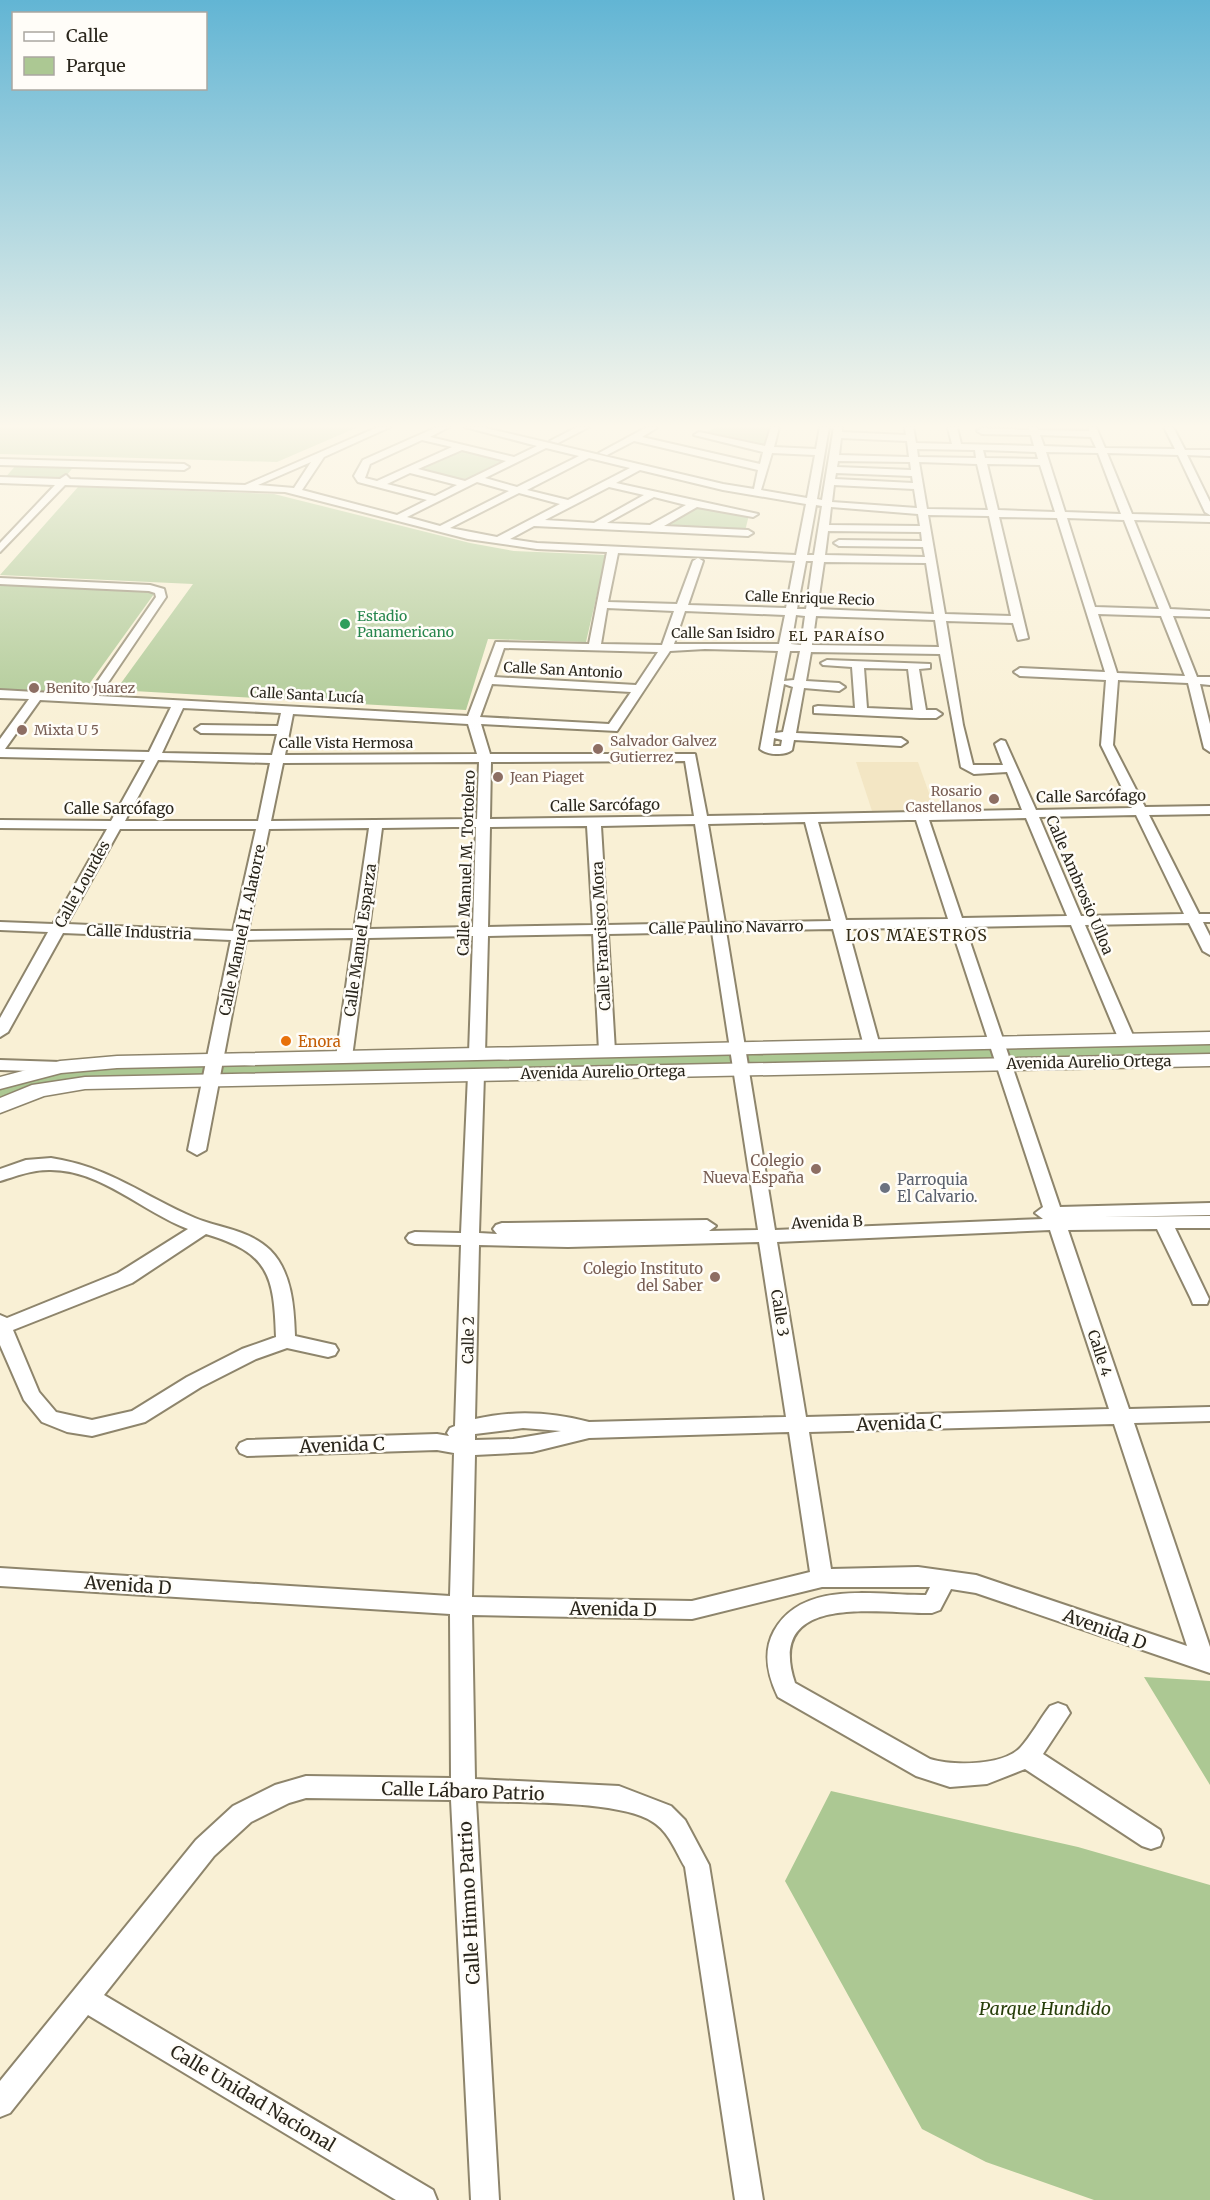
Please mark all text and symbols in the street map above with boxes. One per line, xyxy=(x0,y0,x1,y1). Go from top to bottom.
legend xyxy=(12,12,207,90)
text: Calle xyxy=(66,24,108,47)
text: Parque xyxy=(66,54,126,77)
street label: Calle Enrique Recio xyxy=(745,587,875,609)
place label: Estadio Panamericano xyxy=(357,607,454,641)
marker: Estadio Panamericano xyxy=(338,617,352,631)
street label: Calle San Isidro xyxy=(671,624,775,642)
district label: EL PARAÍSO xyxy=(788,627,886,645)
street label: Calle San Antonio xyxy=(503,658,623,682)
place label: Benito Juarez xyxy=(46,679,136,697)
marker: Benito Juarez xyxy=(27,681,41,695)
street label: Calle Santa Lucía xyxy=(250,683,365,707)
place label: Mixta U 5 xyxy=(34,721,99,739)
marker: Mixta U 5 xyxy=(15,723,29,737)
place label: Salvador Galvez Gutierrez xyxy=(610,732,717,766)
street label: Calle Vista Hermosa xyxy=(279,734,414,752)
marker: Salvador Galvez Gutierrez xyxy=(591,742,605,756)
place label: Jean Piaget xyxy=(509,768,585,786)
street label: Calle Manuel M. Tortolero xyxy=(453,770,479,956)
marker: Jean Piaget xyxy=(491,770,505,784)
place label: Rosario Castellanos xyxy=(905,782,982,816)
street label: Calle Sarcófago xyxy=(1036,786,1146,806)
marker: Rosario Castellanos xyxy=(987,792,1001,806)
street label: Calle Sarcófago xyxy=(550,795,660,815)
street label: Calle Sarcófago xyxy=(64,799,174,818)
street label: Calle Ambrosio Ulloa xyxy=(1042,812,1118,958)
street label: Calle Lourdes xyxy=(50,837,114,931)
street label: Calle Manuel H. Alatorre xyxy=(215,843,269,1017)
street label: Calle Francisco Mora xyxy=(588,861,614,1011)
street label: Calle Manuel Esparza xyxy=(340,862,380,1018)
street label: Calle Paulino Navarro xyxy=(648,916,804,938)
street label: Calle Industria xyxy=(86,921,192,943)
district label: LOS MAESTROS xyxy=(846,925,988,945)
place label: Enora xyxy=(298,1032,341,1051)
marker: Enora xyxy=(279,1034,293,1048)
street label: Avenida Aurelio Ortega xyxy=(1005,1051,1172,1073)
street label: Avenida Aurelio Ortega xyxy=(519,1061,686,1083)
place label: Colegio Nueva España xyxy=(703,1151,804,1187)
marker: Colegio Nueva España xyxy=(809,1162,823,1176)
place label: Parroquia El Calvario. xyxy=(897,1170,978,1206)
marker: Parroquia El Calvario. xyxy=(878,1181,892,1195)
street label: Avenida B xyxy=(790,1211,863,1233)
place label: Colegio Instituto del Saber xyxy=(583,1259,703,1295)
marker: Colegio Instituto del Saber xyxy=(708,1270,722,1284)
street label: Calle 3 xyxy=(767,1288,793,1338)
street label: Calle 2 xyxy=(458,1316,478,1364)
street label: Calle 4 xyxy=(1084,1327,1116,1379)
street label: Avenida C xyxy=(855,1410,942,1436)
street label: Avenida C xyxy=(298,1432,385,1458)
street label: Avenida D xyxy=(83,1570,172,1600)
street label: Avenida D xyxy=(568,1597,657,1621)
street label: Avenida D xyxy=(1059,1603,1150,1655)
street label: Calle Lábaro Patrio xyxy=(381,1777,545,1805)
street label: Calle Himno Patrio xyxy=(453,1821,485,1985)
park label: Parque Hundido xyxy=(979,1997,1111,2020)
street label: Calle Unidad Nacional xyxy=(166,2039,340,2157)

